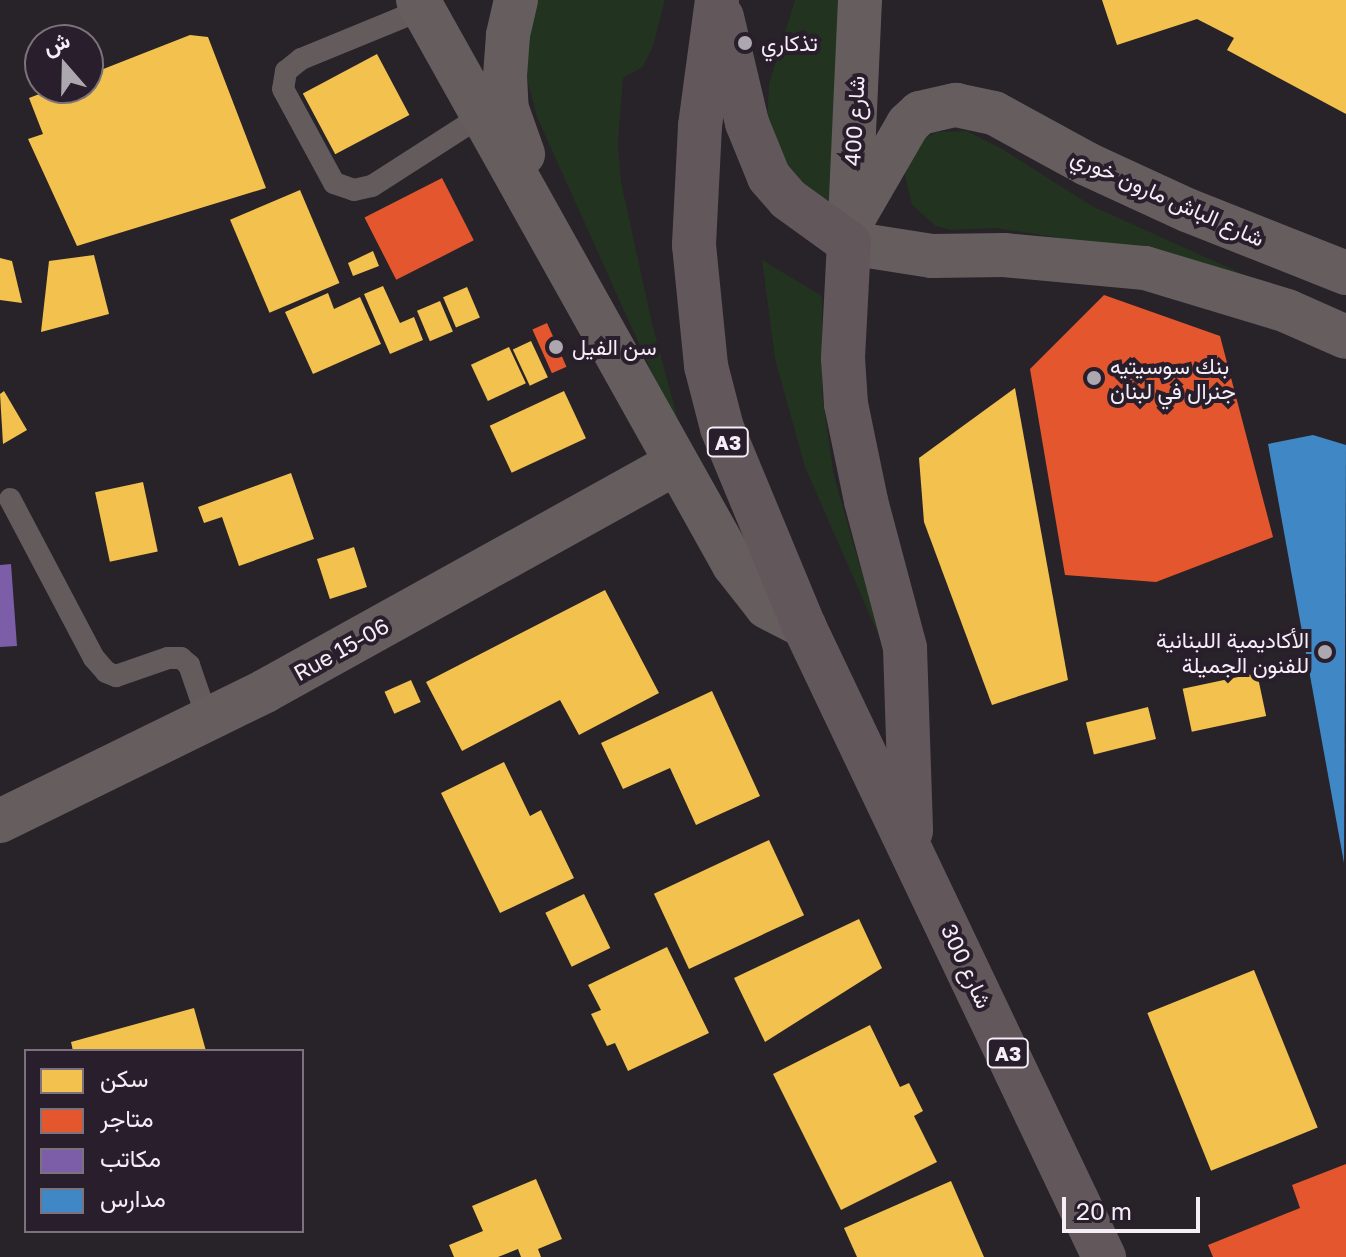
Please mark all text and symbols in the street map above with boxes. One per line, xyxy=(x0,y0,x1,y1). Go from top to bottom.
north arrow xyxy=(24,24,104,104)
text: ش xyxy=(39,26,73,60)
place label: تذكاري xyxy=(761,30,818,56)
marker: تذكاري xyxy=(736,34,754,52)
street label: شارع 400 xyxy=(838,75,870,167)
street label: شارع الباش مارون خوري xyxy=(1067,143,1269,251)
place label: سن الفيل xyxy=(572,334,657,360)
marker: سن الفيل xyxy=(547,338,565,356)
place label: بنك سوسيتيه جنرال في لبنان xyxy=(1110,352,1236,404)
marker: بنك سوسيتيه جنرال في لبنان xyxy=(1085,369,1103,387)
road number: A3 xyxy=(706,426,750,458)
street label: Rue 15-06 xyxy=(289,612,393,686)
place label: الأكاديمية اللبنانية للفنون الجميلة xyxy=(1156,626,1309,678)
marker: الأكاديمية اللبنانية للفنون الجميلة xyxy=(1316,643,1334,661)
street label: شارع 300 xyxy=(936,920,998,1012)
road number: A3 xyxy=(986,1037,1030,1069)
legend xyxy=(24,1049,304,1233)
text: سكن xyxy=(100,1063,149,1092)
text: متاجر xyxy=(100,1103,154,1132)
text: مكاتب xyxy=(100,1143,161,1172)
scale bar xyxy=(1066,1181,1204,1231)
text: مدارس xyxy=(100,1183,166,1212)
text: 20 m xyxy=(1076,1196,1132,1225)

